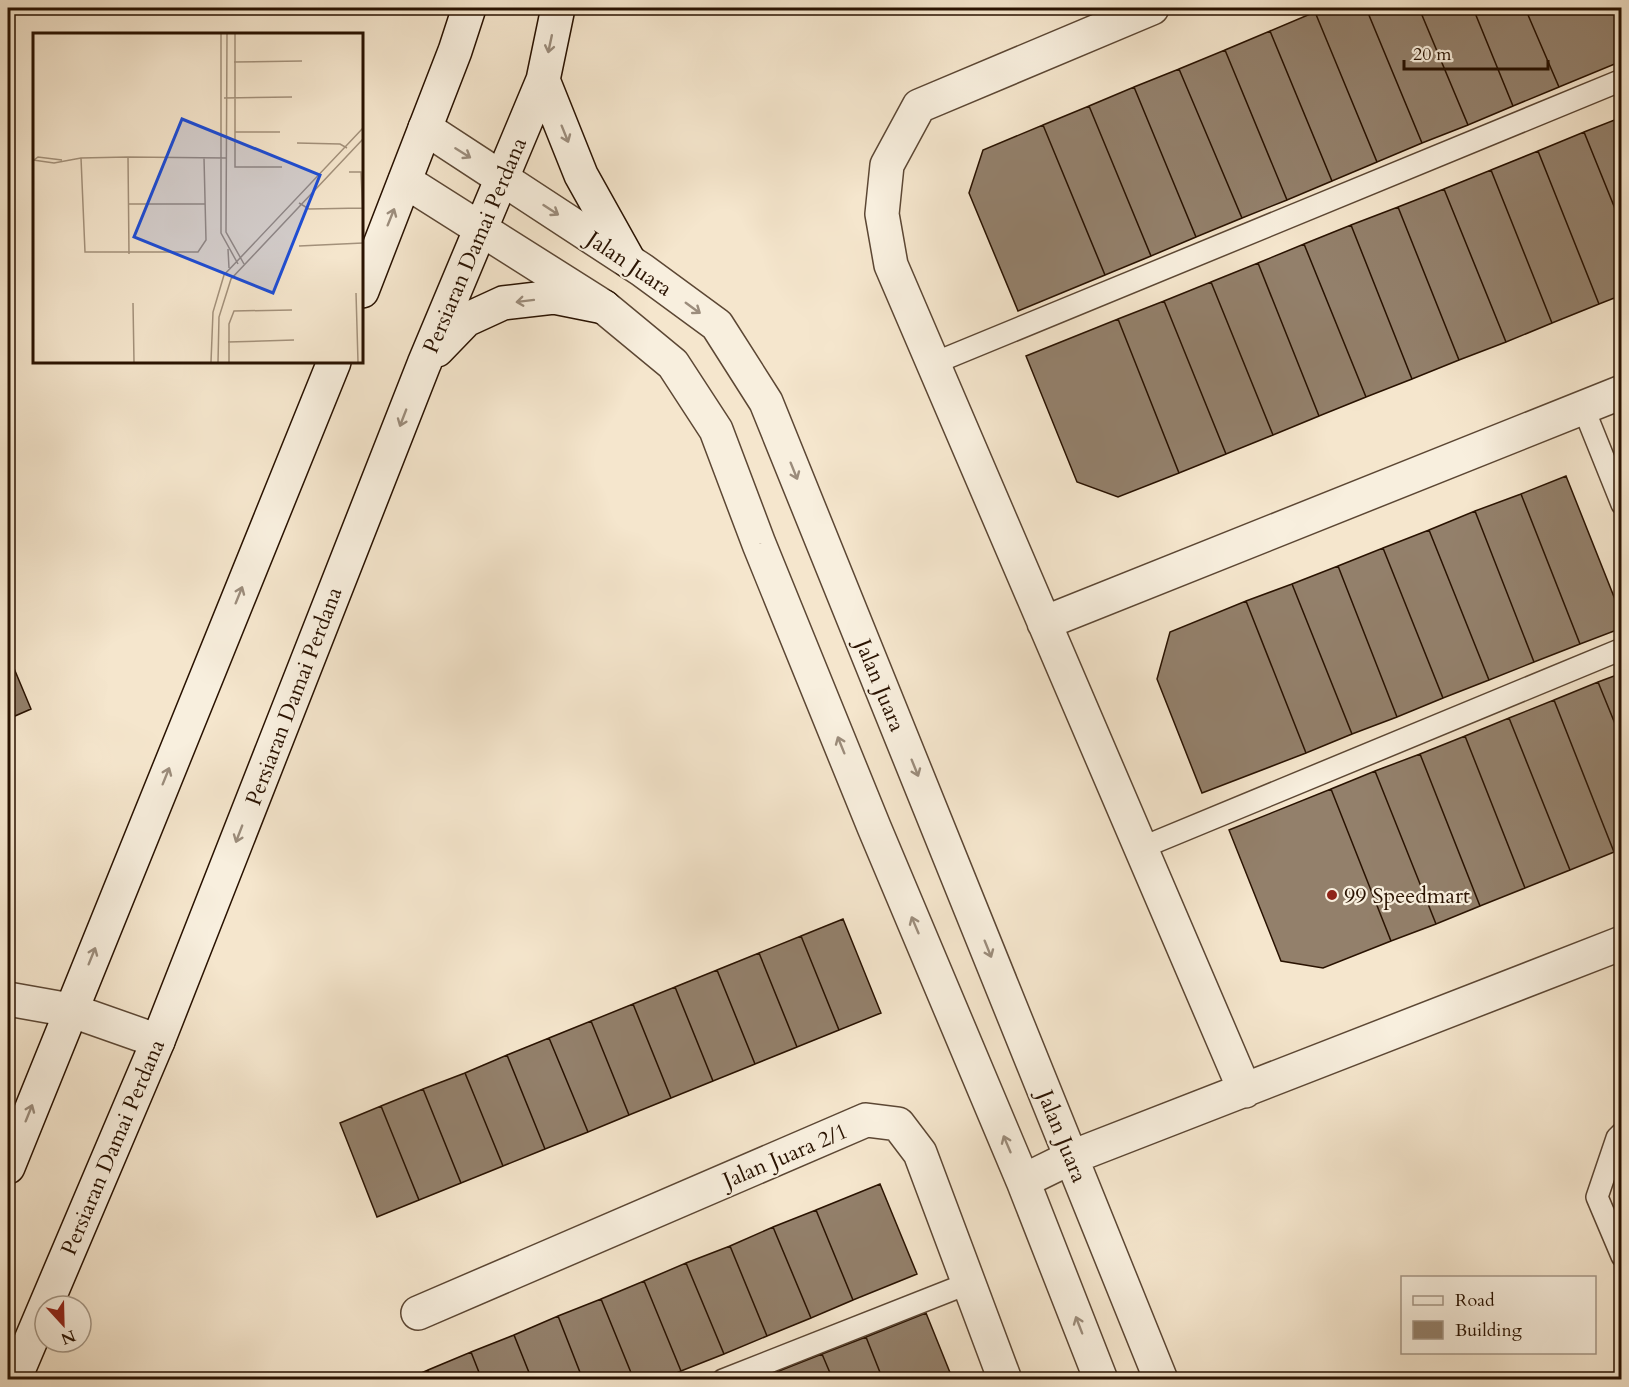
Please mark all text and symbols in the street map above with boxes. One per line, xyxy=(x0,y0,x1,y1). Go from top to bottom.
inset map xyxy=(33,33,363,363)
one-way arrow xyxy=(544,33,555,53)
scale bar xyxy=(1404,33,1548,71)
text: 20 m xyxy=(1413,42,1452,67)
one-way arrow xyxy=(560,125,571,143)
street label: Persiaran Damai Perdana xyxy=(416,132,534,358)
one-way arrow xyxy=(455,147,471,159)
one-way arrow xyxy=(542,204,558,216)
one-way arrow xyxy=(386,208,397,227)
street label: Jalan Juara xyxy=(578,223,678,304)
one-way arrow xyxy=(516,295,536,306)
one-way arrow xyxy=(685,301,701,314)
one-way arrow xyxy=(396,408,407,427)
one-way arrow xyxy=(789,461,800,480)
street label: Persiaran Damai Perdana xyxy=(238,582,350,810)
one-way arrow xyxy=(235,586,246,605)
street label: Jalan Juara xyxy=(847,632,912,736)
one-way arrow xyxy=(835,736,846,755)
one-way arrow xyxy=(910,759,921,777)
one-way arrow xyxy=(161,767,172,785)
one-way arrow xyxy=(233,824,244,843)
place label: 99 Speedmart xyxy=(1344,881,1470,911)
marker: 99 Speedmart xyxy=(1325,888,1339,902)
one-way arrow xyxy=(909,917,921,935)
one-way arrow xyxy=(983,939,994,958)
one-way arrow xyxy=(87,947,98,966)
street label: Persiaran Damai Perdana xyxy=(54,1034,172,1260)
street label: Jalan Juara xyxy=(1029,1083,1094,1187)
one-way arrow xyxy=(24,1104,35,1122)
street label: Jalan Juara 2/1 xyxy=(716,1116,852,1197)
one-way arrow xyxy=(1001,1135,1013,1153)
legend xyxy=(1401,1276,1596,1354)
text: Road xyxy=(1455,1288,1495,1313)
north arrow xyxy=(33,1294,93,1354)
one-way arrow xyxy=(1073,1316,1084,1335)
text: Building xyxy=(1455,1318,1523,1343)
text: N xyxy=(58,1324,79,1350)

